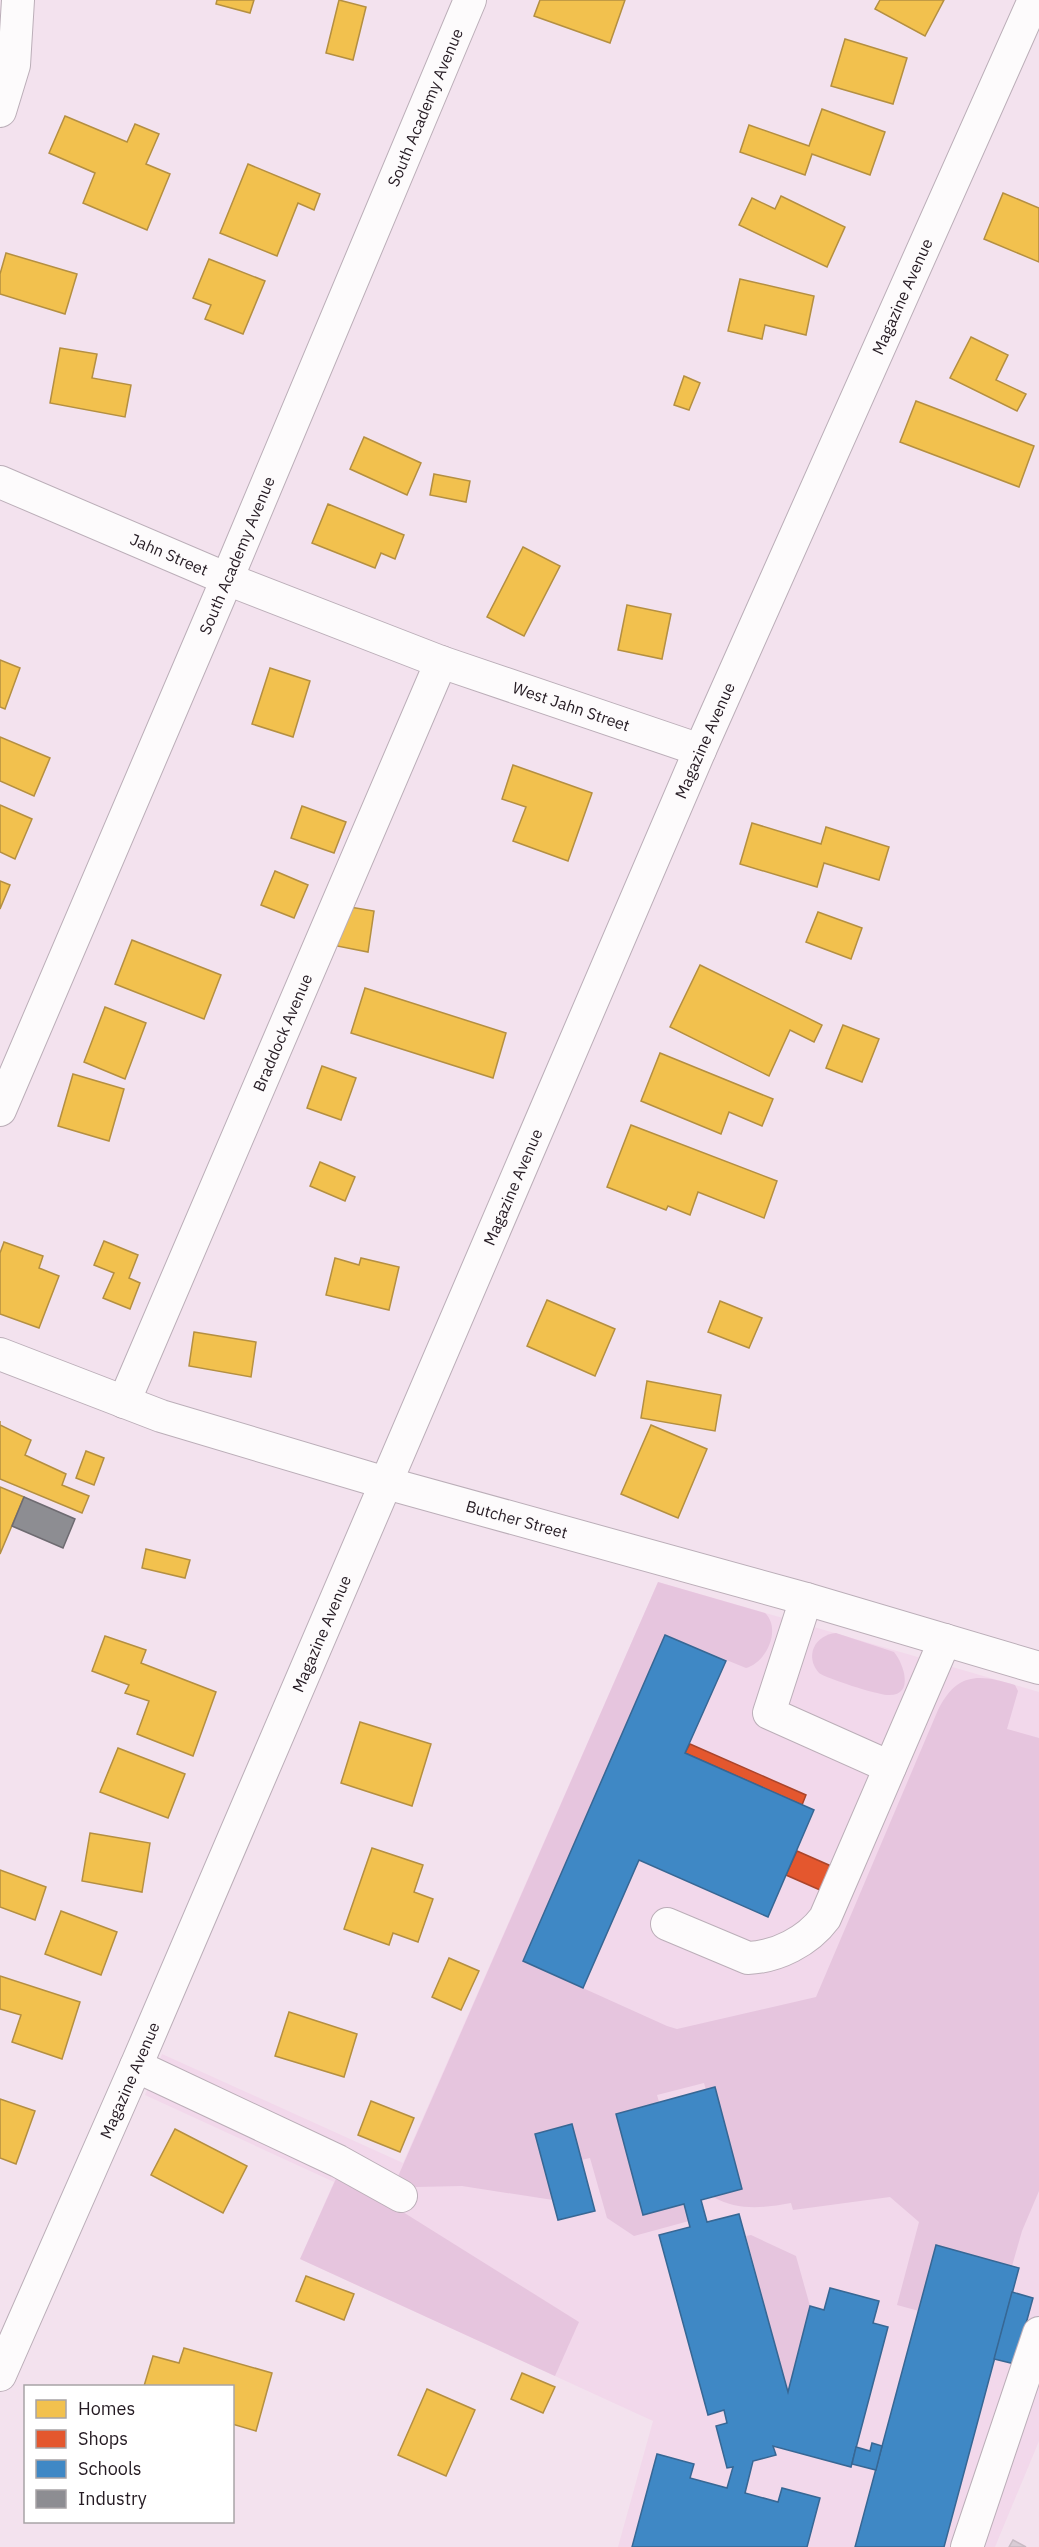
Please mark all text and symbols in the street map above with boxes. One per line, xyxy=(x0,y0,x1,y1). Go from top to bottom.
street label: South Academy Avenue xyxy=(383,25,467,190)
street label: Magazine Avenue xyxy=(867,235,937,358)
street label: South Academy Avenue xyxy=(194,473,279,638)
street label: Jahn Street xyxy=(127,529,211,580)
street label: West Jahn Street xyxy=(510,677,633,735)
street label: Magazine Avenue xyxy=(670,679,739,802)
street label: Braddock Avenue xyxy=(248,970,316,1094)
street label: Magazine Avenue xyxy=(479,1125,547,1248)
street label: Butcher Street xyxy=(464,1496,570,1543)
street label: Magazine Avenue xyxy=(287,1572,355,1695)
street label: Magazine Avenue xyxy=(95,2019,164,2142)
legend xyxy=(24,2385,234,2523)
text: Homes xyxy=(78,2397,135,2420)
text: Shops xyxy=(78,2427,128,2450)
text: Schools xyxy=(78,2457,142,2480)
text: Industry xyxy=(78,2487,147,2510)

